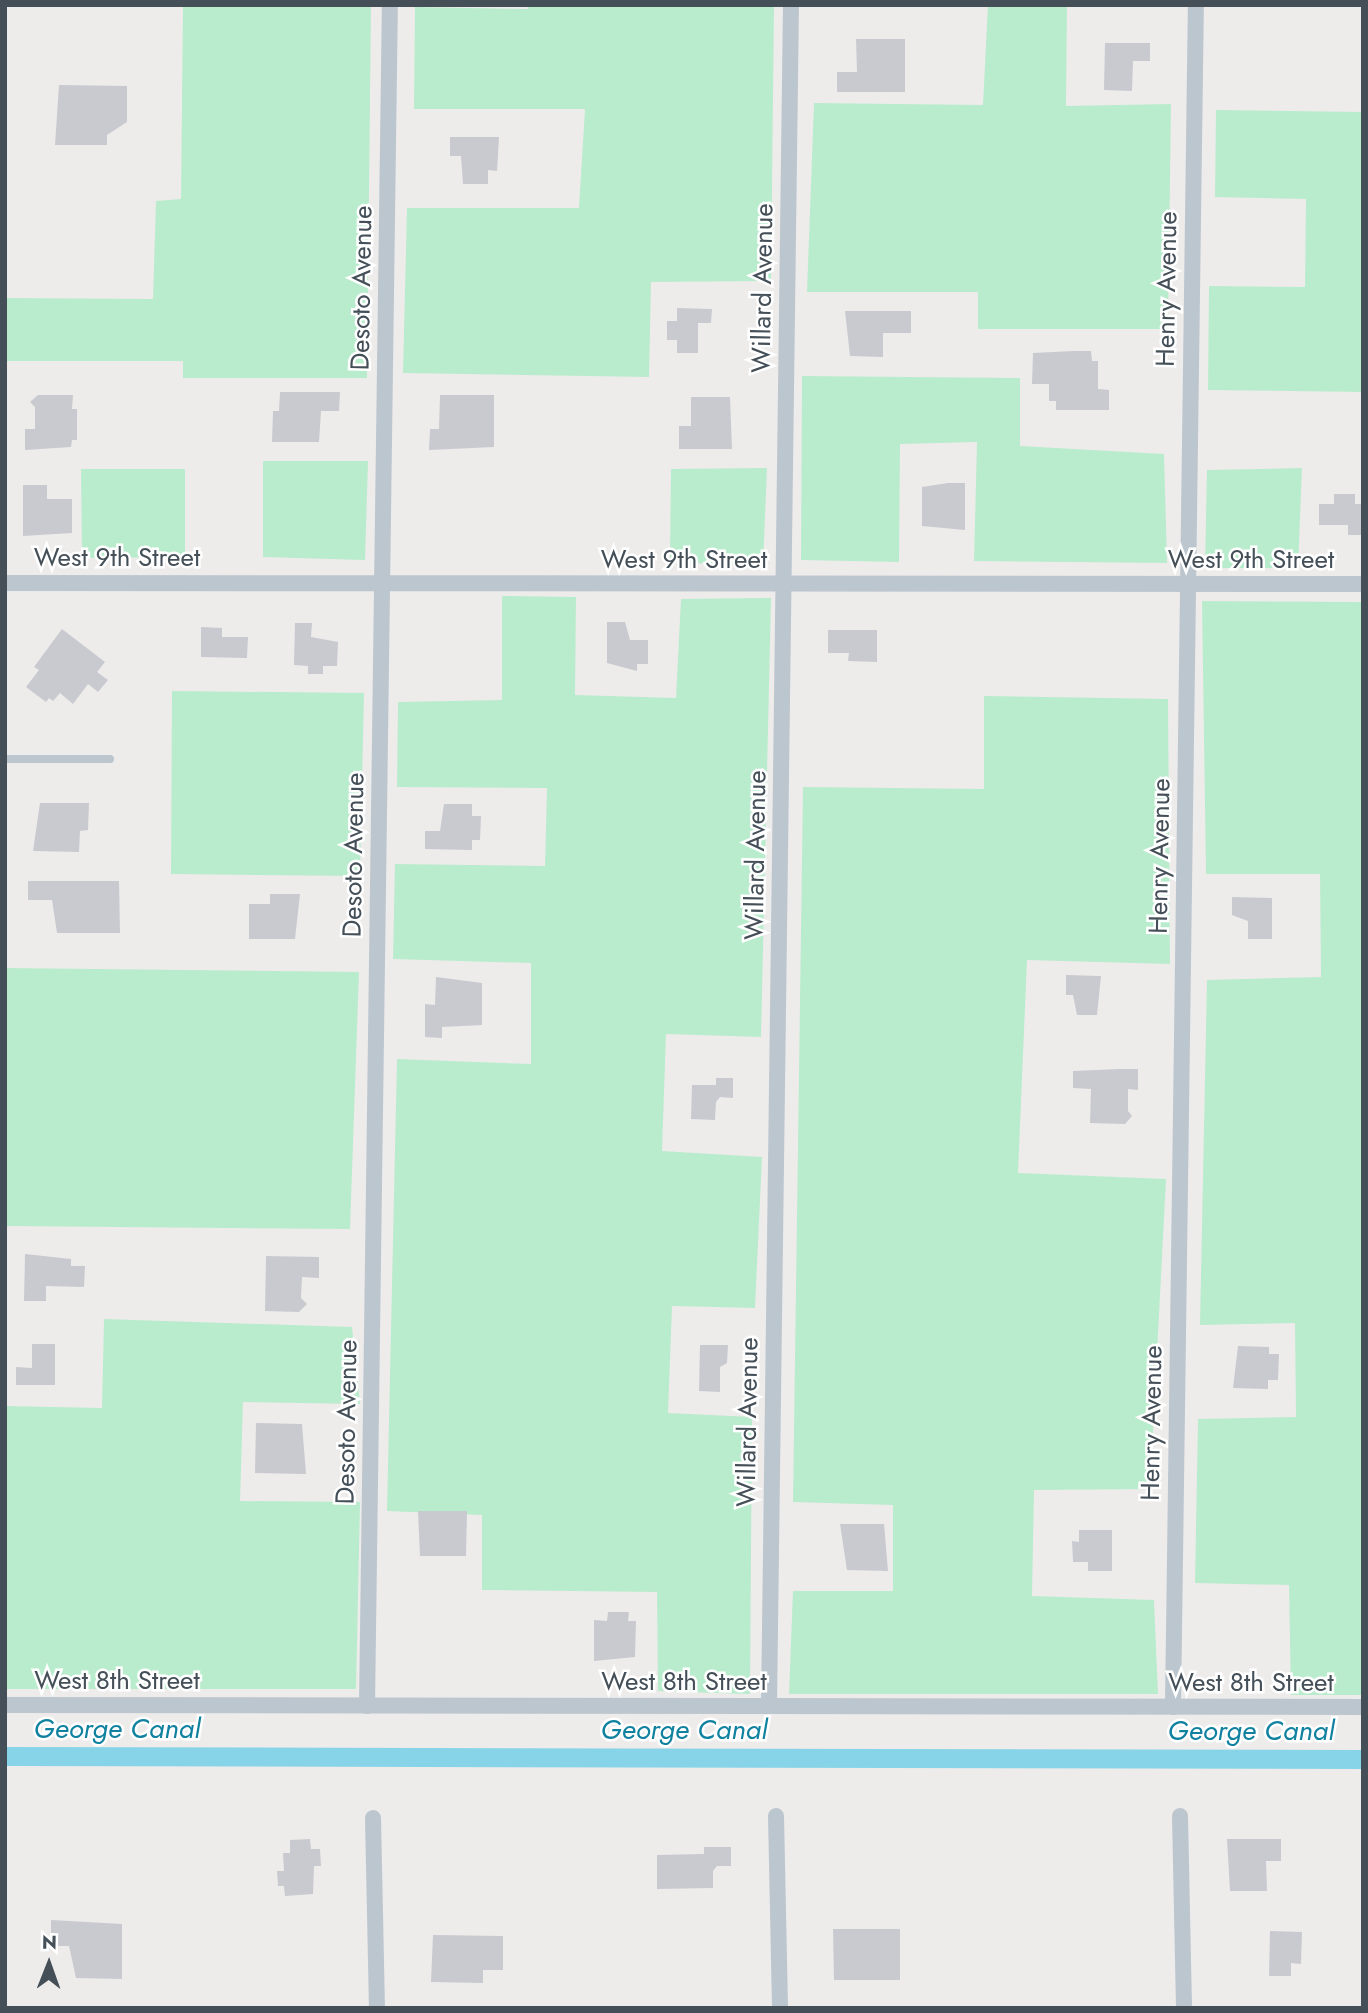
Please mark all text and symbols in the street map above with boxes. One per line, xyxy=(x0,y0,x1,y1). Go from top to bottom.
street label: Willard Avenue xyxy=(746,203,780,373)
street label: Desoto Avenue xyxy=(345,205,379,371)
street label: Henry Avenue xyxy=(1150,211,1184,367)
street label: West 9th Street xyxy=(34,542,200,574)
street label: West 9th Street xyxy=(601,544,767,576)
street label: West 9th Street xyxy=(1168,544,1334,576)
street label: Willard Avenue xyxy=(739,770,773,940)
street label: Desoto Avenue xyxy=(337,772,371,938)
street label: Henry Avenue xyxy=(1143,778,1177,934)
street label: Willard Avenue xyxy=(731,1337,765,1507)
street label: Desoto Avenue xyxy=(330,1339,364,1505)
street label: Henry Avenue xyxy=(1135,1345,1169,1501)
street label: West 8th Street xyxy=(34,1665,200,1697)
street label: West 8th Street xyxy=(601,1666,767,1698)
street label: West 8th Street xyxy=(1168,1667,1334,1699)
water label: George Canal xyxy=(34,1712,200,1746)
water label: George Canal xyxy=(601,1713,767,1747)
water label: George Canal xyxy=(1168,1714,1334,1748)
north arrow xyxy=(14,1929,84,1999)
text: N xyxy=(42,1929,57,1956)

